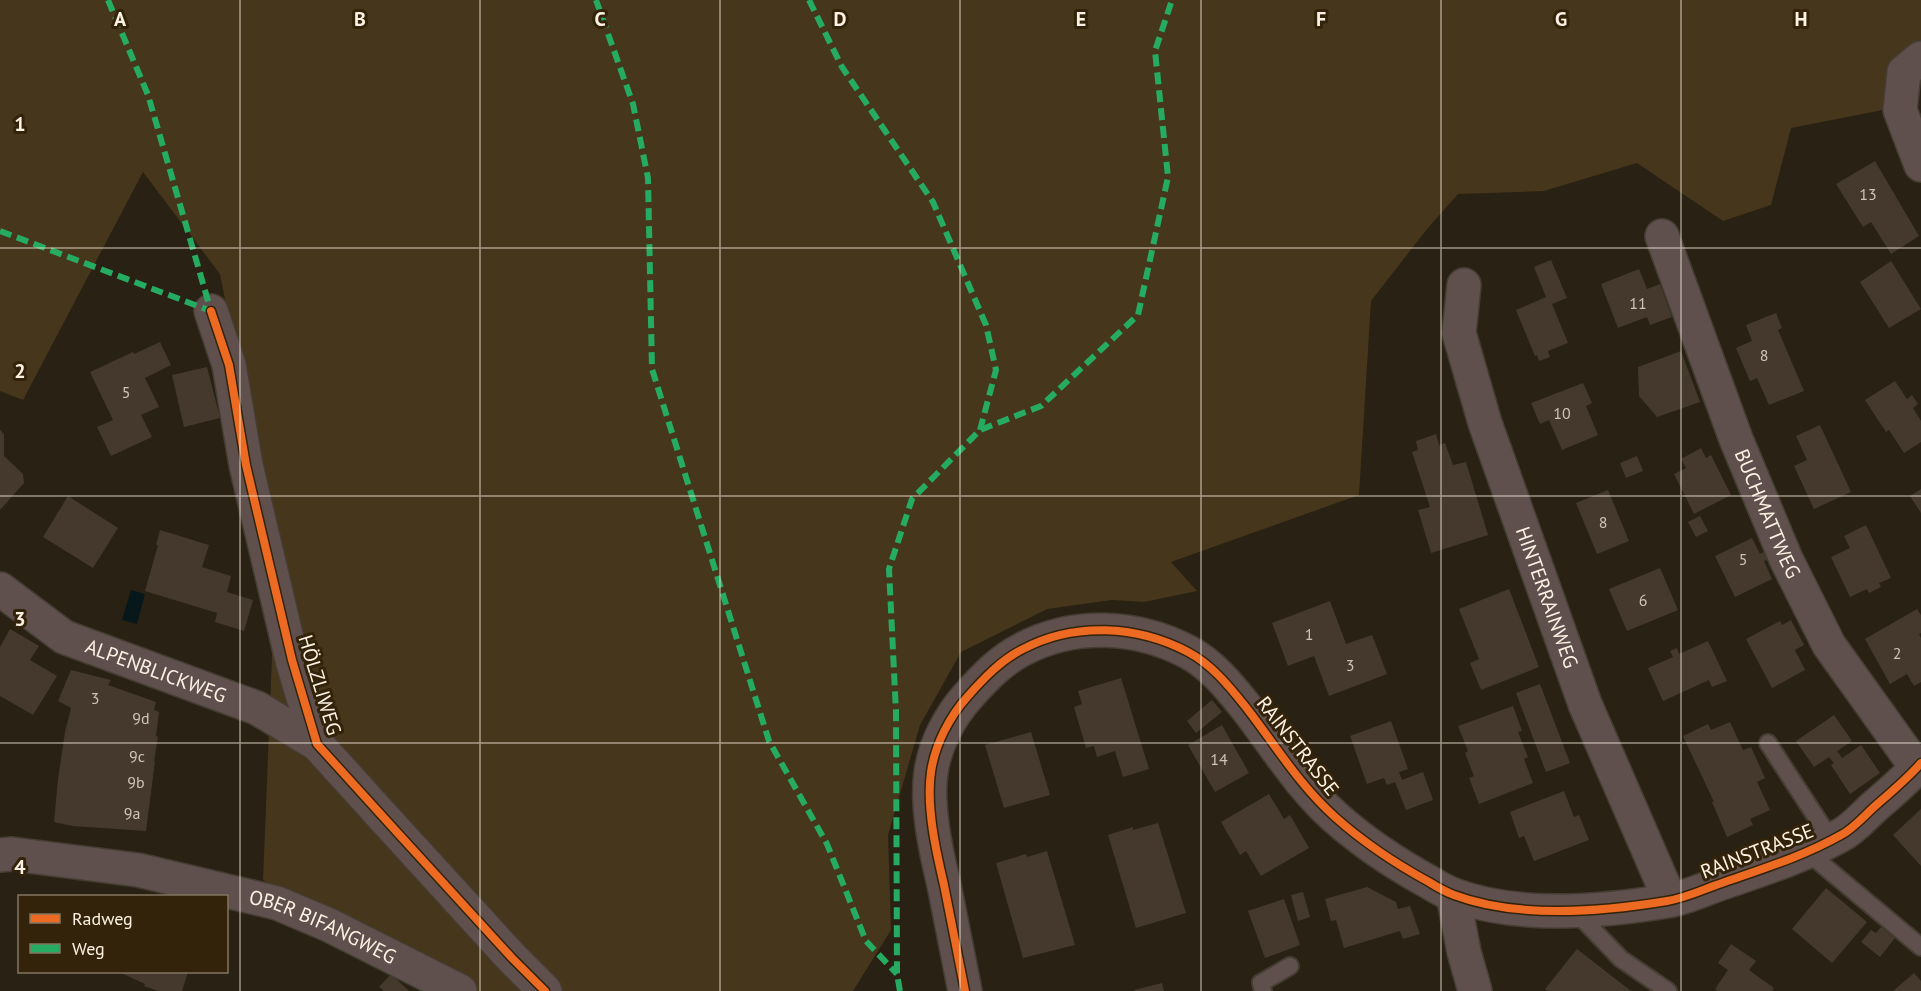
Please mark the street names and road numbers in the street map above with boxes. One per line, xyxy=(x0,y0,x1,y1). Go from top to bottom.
street label: BUCHMATTWEG xyxy=(1729,445,1807,583)
street label: HINTERRAINWEG xyxy=(1510,523,1584,672)
street label: HÖLZLIWEG xyxy=(292,632,348,738)
street label: ALPENBLICKWEG xyxy=(82,633,230,709)
street label: RAINSTRASSE xyxy=(1251,691,1345,801)
street label: RAINSTRASSE xyxy=(1697,818,1817,884)
street label: OBER BIFANGWEG xyxy=(247,884,401,970)

